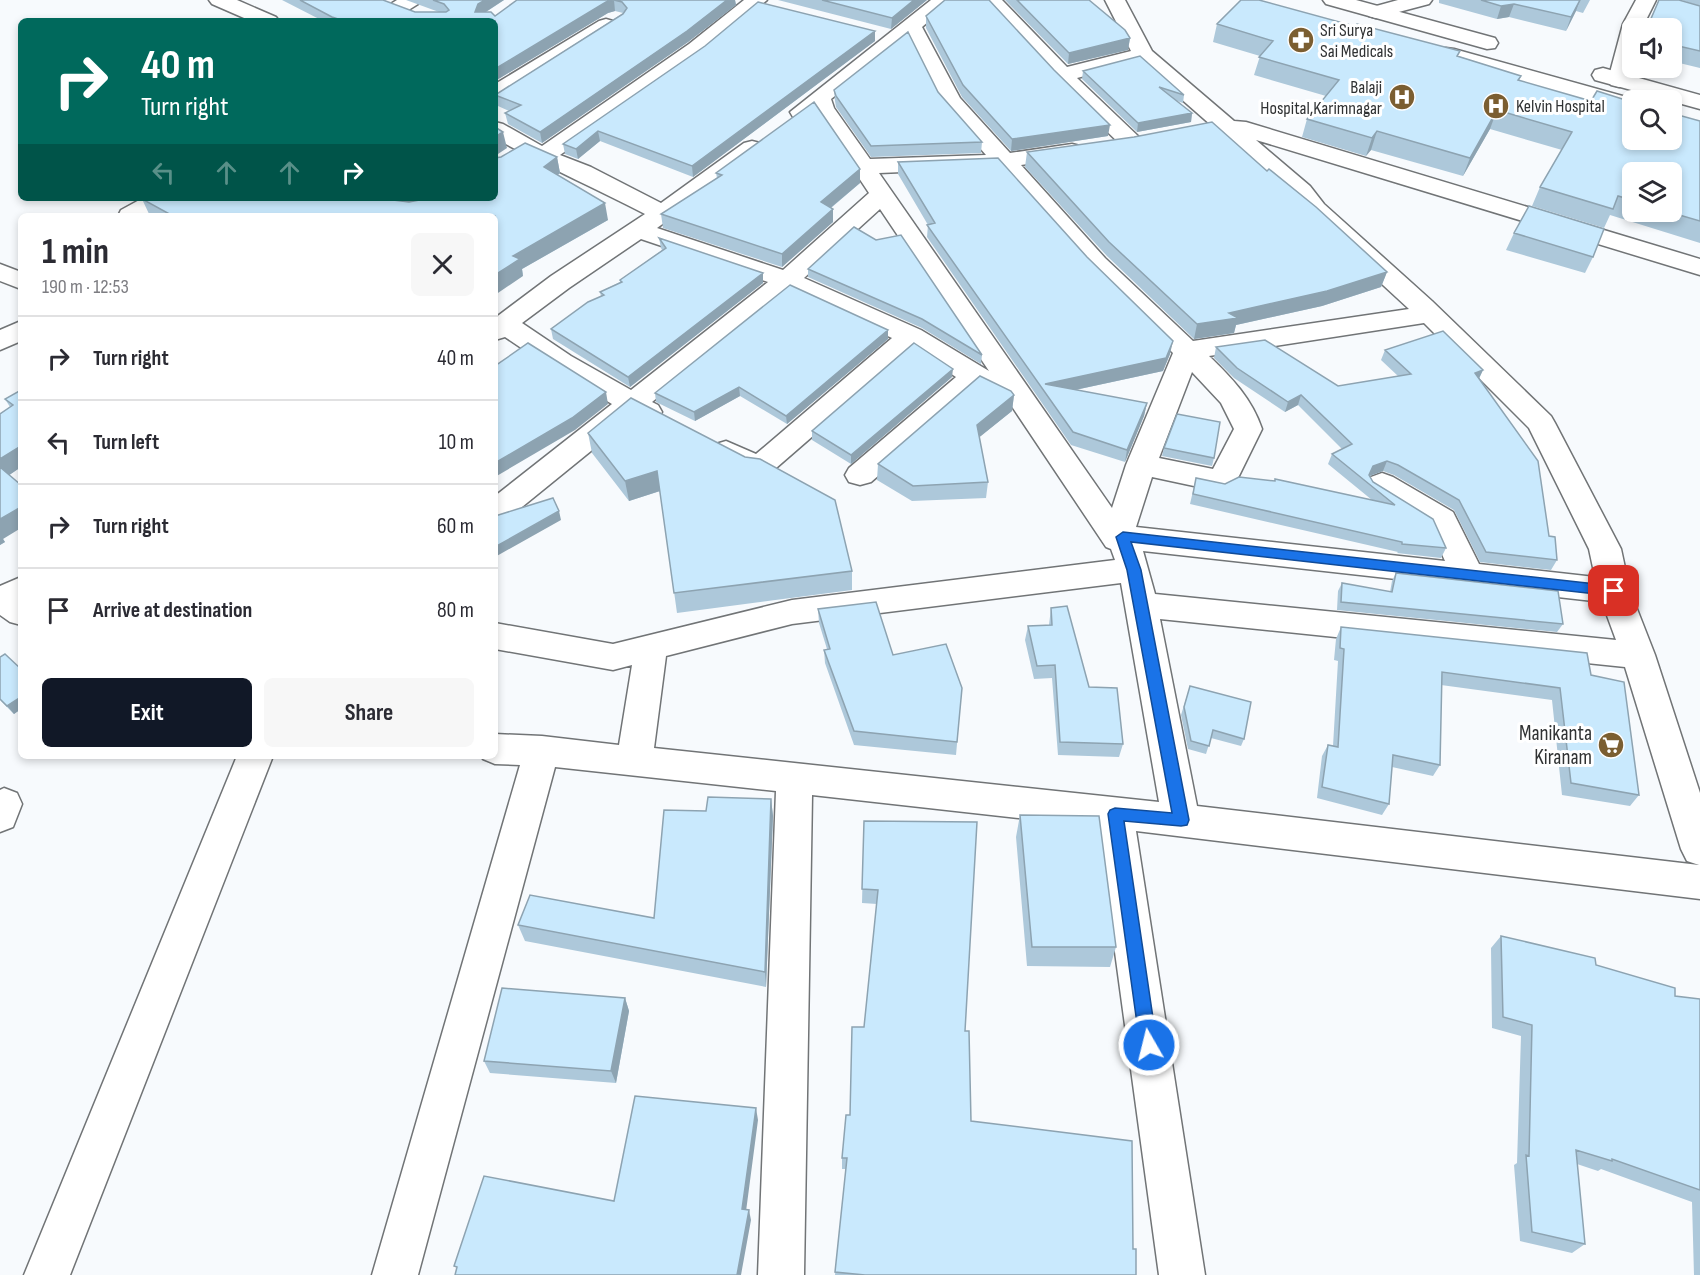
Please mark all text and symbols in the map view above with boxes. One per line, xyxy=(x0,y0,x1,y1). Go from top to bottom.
map controls xyxy=(1622,18,1682,222)
button: sound xyxy=(1622,18,1682,78)
place label: Sri Surya Sai Medicals xyxy=(1320,20,1393,62)
pharmacy icon: Sri Surya Sai Medicals xyxy=(1286,25,1316,55)
text: 40 m xyxy=(141,40,215,91)
icon: right xyxy=(42,42,120,120)
place label: Balaji Hospital,Karimnagar xyxy=(1260,77,1382,119)
hospital icon: Balaji Hospital,Karimnagar xyxy=(1387,82,1417,112)
button: search xyxy=(1622,90,1682,150)
text: Turn right xyxy=(141,91,228,123)
hospital icon: Kelvin Hospital xyxy=(1481,91,1511,121)
place label: Kelvin Hospital xyxy=(1516,96,1605,117)
icon: left xyxy=(147,156,180,189)
icon: ahead xyxy=(210,156,243,189)
icon: ahead xyxy=(273,156,306,189)
icon: right xyxy=(336,156,369,189)
button: layers xyxy=(1622,162,1682,222)
text: 1 min xyxy=(42,231,109,274)
button: close xyxy=(411,233,474,296)
text: 190 m · 12:53 xyxy=(42,275,129,299)
icon: right xyxy=(42,342,75,375)
text: Turn right xyxy=(93,345,169,372)
text: 40 m xyxy=(437,345,474,372)
icon: left xyxy=(42,426,75,459)
text: Turn left xyxy=(93,429,159,456)
text: 10 m xyxy=(439,429,474,456)
icon: right xyxy=(42,510,75,543)
text: Turn right xyxy=(93,513,169,540)
text: 60 m xyxy=(437,513,474,540)
pin xyxy=(1588,565,1639,616)
icon: arrive xyxy=(1597,574,1630,607)
icon: arrive xyxy=(42,594,75,627)
text: Arrive at destination xyxy=(93,597,252,624)
text: 80 m xyxy=(437,597,474,624)
button: Exit xyxy=(42,678,252,747)
button: Share xyxy=(264,678,474,747)
place label: Manikanta Kiranam xyxy=(1519,721,1592,770)
supermarket icon: Manikanta Kiranam xyxy=(1596,730,1626,760)
position arrow xyxy=(1117,1013,1181,1077)

